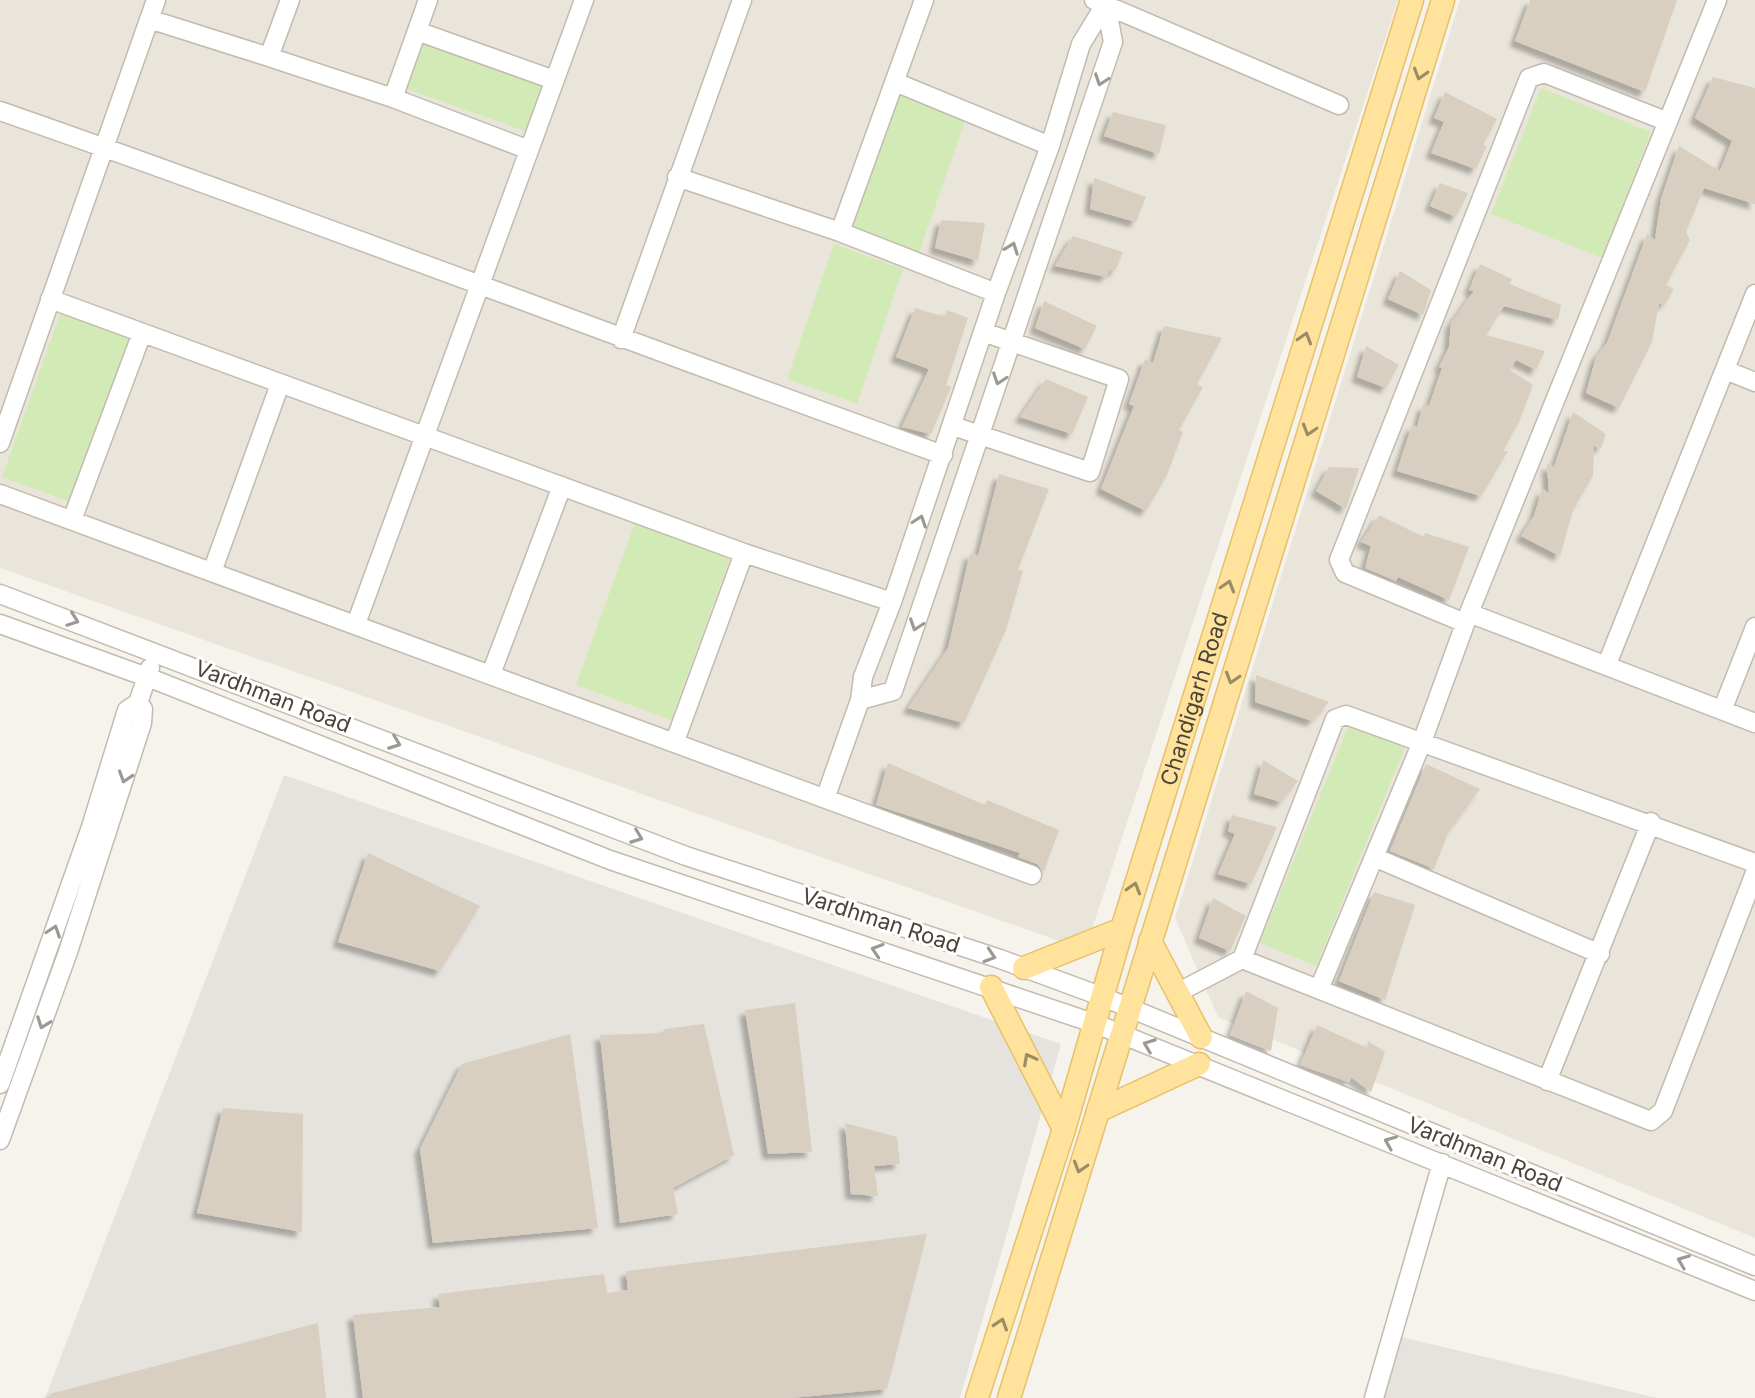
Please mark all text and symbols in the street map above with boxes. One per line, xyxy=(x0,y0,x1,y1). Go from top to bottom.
one-way arrow xyxy=(1413,67,1429,81)
one-way arrow xyxy=(1094,72,1110,86)
one-way arrow xyxy=(1002,242,1019,256)
one-way arrow xyxy=(1295,331,1311,345)
one-way arrow xyxy=(993,371,1009,385)
one-way arrow xyxy=(1303,422,1319,436)
one-way arrow xyxy=(911,515,927,529)
one-way arrow xyxy=(1219,580,1235,593)
street label: Chandigarh Road xyxy=(1155,609,1233,789)
one-way arrow xyxy=(65,610,79,627)
one-way arrow xyxy=(909,617,925,631)
street label: Vardhman Road xyxy=(191,654,355,738)
one-way arrow xyxy=(1225,670,1241,684)
one-way arrow xyxy=(387,733,401,750)
one-way arrow xyxy=(118,769,134,783)
one-way arrow xyxy=(629,827,643,844)
one-way arrow xyxy=(1125,881,1141,895)
street label: Vardhman Road xyxy=(799,882,963,958)
one-way arrow xyxy=(44,925,61,939)
one-way arrow xyxy=(871,943,885,959)
one-way arrow xyxy=(982,946,996,962)
one-way arrow xyxy=(36,1015,52,1029)
one-way arrow xyxy=(1143,1038,1157,1055)
one-way arrow xyxy=(1023,1053,1038,1067)
street label: Vardhman Road xyxy=(1404,1111,1566,1197)
one-way arrow xyxy=(1384,1135,1398,1151)
one-way arrow xyxy=(1074,1159,1090,1173)
one-way arrow xyxy=(1677,1255,1691,1271)
one-way arrow xyxy=(992,1317,1008,1331)

